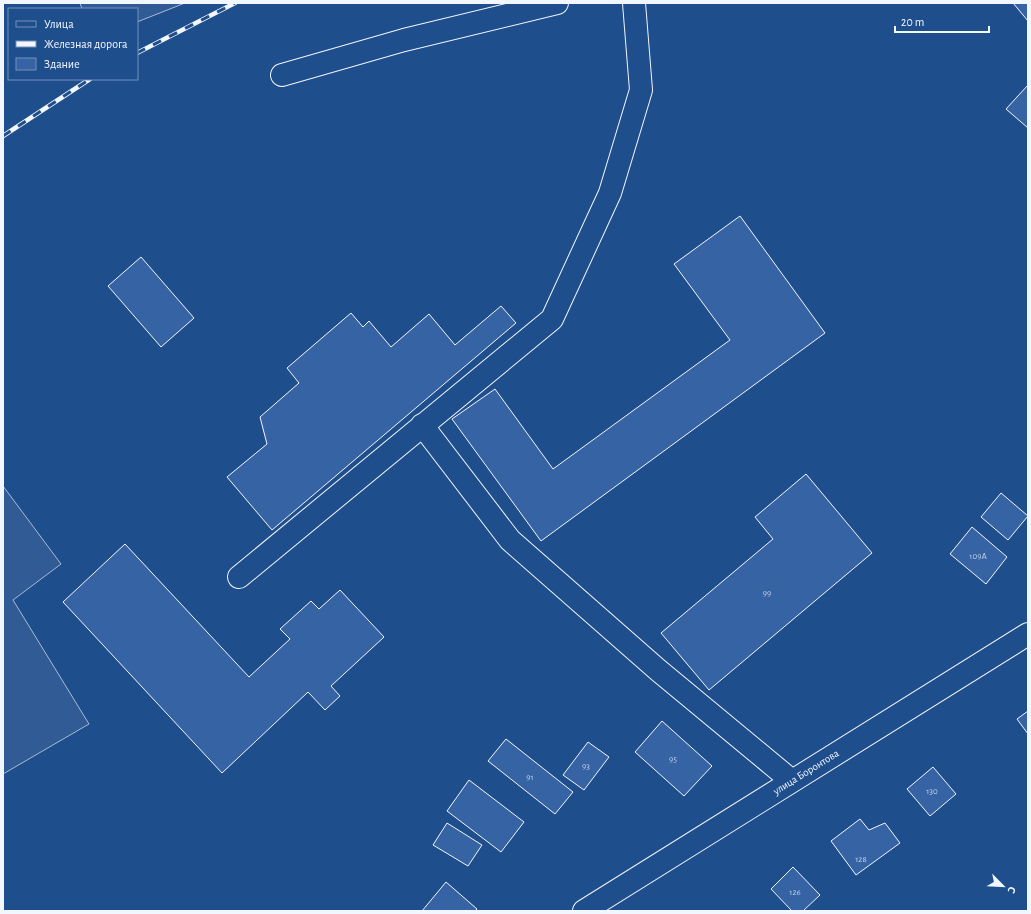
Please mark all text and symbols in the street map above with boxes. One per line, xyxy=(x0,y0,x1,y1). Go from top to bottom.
legend xyxy=(8,8,138,80)
scale bar xyxy=(895,8,989,34)
text: 20 m xyxy=(901,16,924,28)
text: Улица xyxy=(44,18,74,30)
text: Железная дорога xyxy=(44,38,128,50)
text: Здание xyxy=(44,58,80,70)
house number: 109А xyxy=(969,552,987,561)
house number: 99 xyxy=(763,589,771,598)
street label: улица Боронтова xyxy=(770,747,841,797)
house number: 95 xyxy=(669,755,677,764)
house number: 93 xyxy=(582,762,590,771)
house number: 91 xyxy=(526,773,534,782)
house number: 130 xyxy=(926,787,938,796)
house number: 128 xyxy=(855,855,867,864)
north arrow xyxy=(983,866,1023,906)
text: С xyxy=(1005,885,1018,895)
house number: 126 xyxy=(789,888,801,897)

